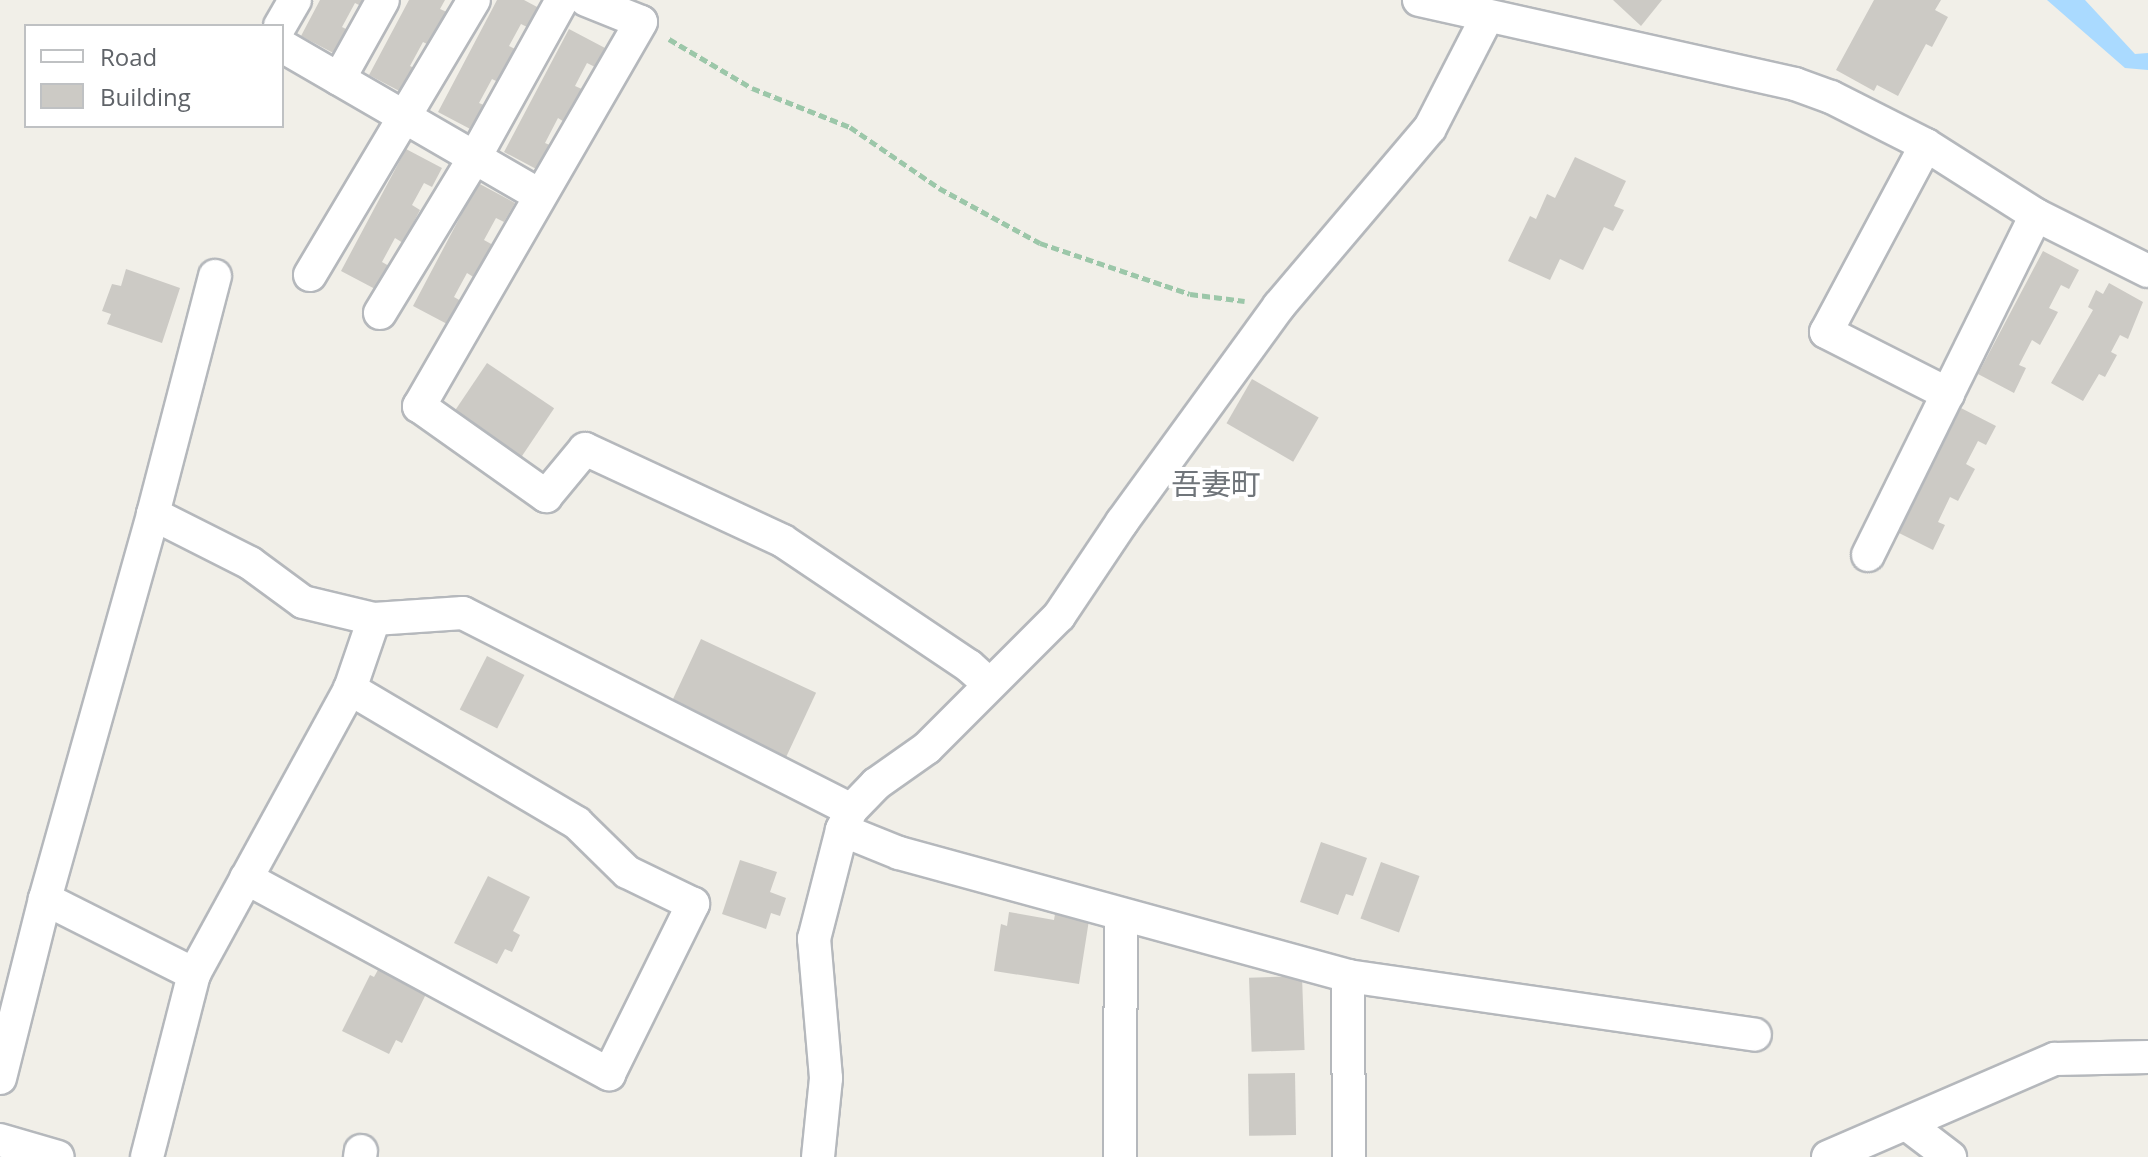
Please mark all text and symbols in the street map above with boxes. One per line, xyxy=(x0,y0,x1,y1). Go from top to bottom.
legend xyxy=(24,24,284,128)
text: Road xyxy=(100,40,157,73)
text: Building xyxy=(100,80,191,113)
district label: 吾妻町 xyxy=(1171,466,1261,502)

